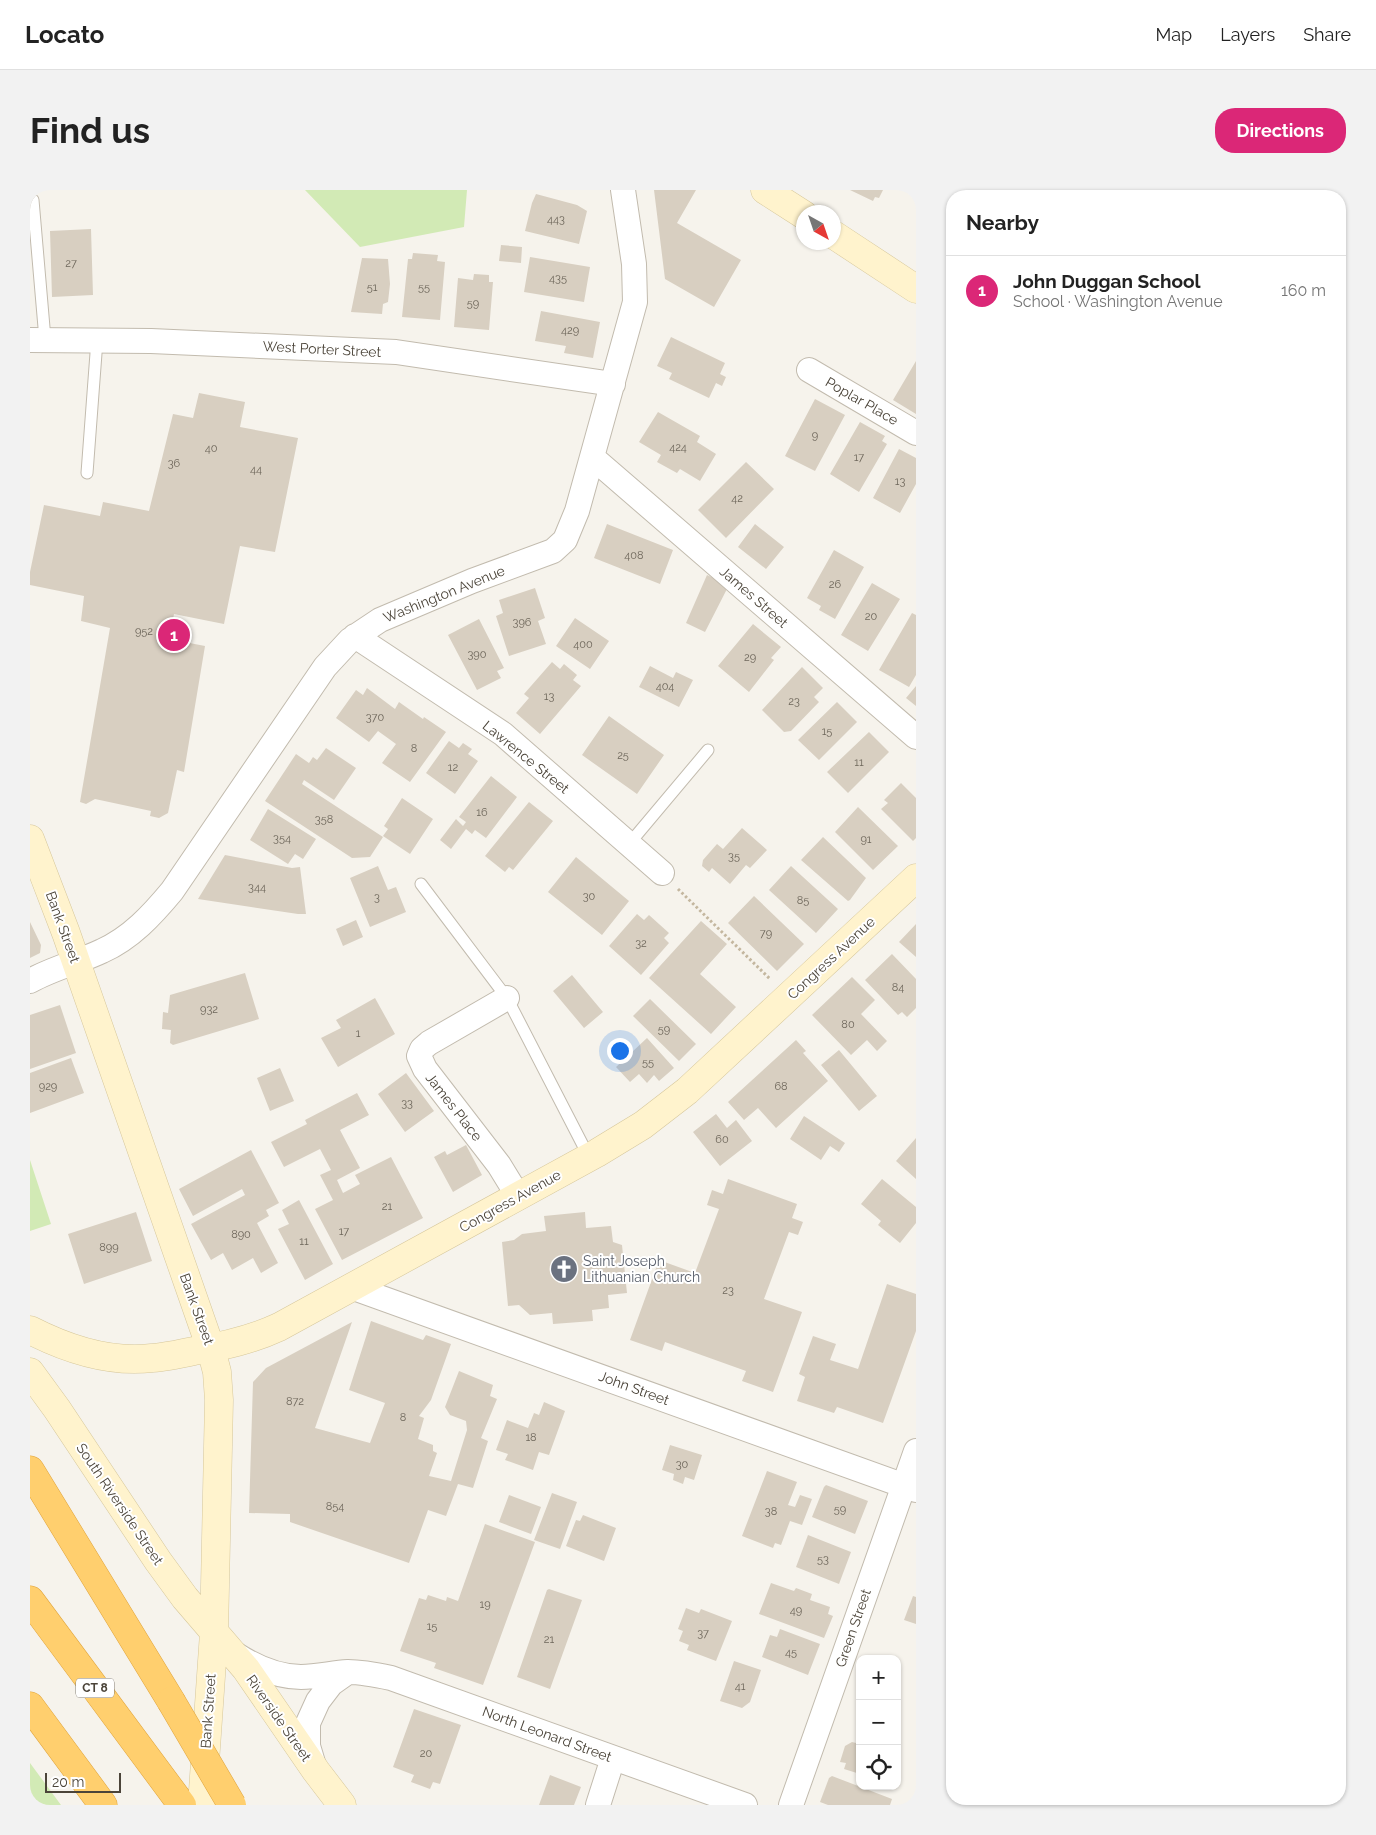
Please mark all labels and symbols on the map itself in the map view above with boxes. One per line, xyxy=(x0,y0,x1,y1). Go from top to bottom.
north arrow xyxy=(796,205,841,250)
house number: 443 xyxy=(547,213,565,226)
house number: 27 xyxy=(65,257,77,270)
house number: 435 xyxy=(549,272,567,285)
house number: 51 xyxy=(367,281,378,294)
house number: 55 xyxy=(418,281,430,294)
house number: 59 xyxy=(467,297,479,310)
house number: 429 xyxy=(561,324,579,337)
street label: West Porter Street xyxy=(262,338,382,360)
street label: Poplar Place xyxy=(823,374,901,428)
house number: 9 xyxy=(812,429,818,442)
house number: 424 xyxy=(669,441,687,454)
house number: 40 xyxy=(205,442,218,455)
house number: 17 xyxy=(854,451,864,464)
house number: 36 xyxy=(168,457,181,470)
house number: 44 xyxy=(250,463,262,476)
house number: 13 xyxy=(895,475,905,488)
house number: 42 xyxy=(731,492,743,505)
house number: 408 xyxy=(624,549,644,562)
street label: Washington Avenue xyxy=(381,562,507,626)
street label: James Street xyxy=(717,563,791,631)
house number: 26 xyxy=(829,578,842,591)
house number: 20 xyxy=(865,610,877,623)
pin: 1 xyxy=(158,616,190,654)
house number: 396 xyxy=(513,616,532,629)
house number: 952 xyxy=(135,625,153,638)
house number: 400 xyxy=(573,638,593,651)
house number: 390 xyxy=(467,648,487,661)
house number: 29 xyxy=(744,651,756,664)
house number: 404 xyxy=(656,680,674,693)
house number: 13 xyxy=(544,690,554,703)
house number: 23 xyxy=(788,695,800,708)
house number: 370 xyxy=(366,711,384,724)
street label: Lawrence Street xyxy=(480,717,573,797)
house number: 15 xyxy=(822,725,832,738)
house number: 8 xyxy=(411,742,417,755)
house number: 25 xyxy=(617,749,629,762)
house number: 11 xyxy=(854,756,864,769)
house number: 12 xyxy=(448,761,458,774)
house number: 16 xyxy=(476,806,488,819)
house number: 358 xyxy=(315,813,333,826)
house number: 354 xyxy=(273,832,291,845)
house number: 91 xyxy=(860,833,872,846)
house number: 35 xyxy=(728,850,740,863)
house number: 344 xyxy=(248,881,266,894)
street label: Bank Street xyxy=(43,889,83,965)
house number: 30 xyxy=(583,890,596,903)
house number: 3 xyxy=(374,891,380,904)
house number: 85 xyxy=(797,894,809,907)
street label: Congress Avenue xyxy=(784,913,878,1003)
house number: 79 xyxy=(760,927,772,940)
house number: 32 xyxy=(635,937,647,950)
house number: 84 xyxy=(892,981,904,994)
house number: 932 xyxy=(200,1003,218,1016)
house number: 80 xyxy=(841,1018,855,1031)
house number: 59 xyxy=(658,1023,670,1036)
house number: 1 xyxy=(356,1027,361,1040)
your location xyxy=(607,1038,633,1064)
house number: 55 xyxy=(642,1056,654,1069)
street label: James Place xyxy=(423,1070,485,1144)
house number: 929 xyxy=(39,1080,57,1093)
house number: 68 xyxy=(774,1080,788,1093)
house number: 33 xyxy=(401,1097,413,1110)
house number: 60 xyxy=(715,1133,729,1146)
street label: Congress Avenue xyxy=(457,1167,563,1235)
house number: 21 xyxy=(382,1200,393,1213)
house number: 17 xyxy=(339,1225,349,1238)
house number: 890 xyxy=(231,1228,251,1241)
house number: 11 xyxy=(299,1235,309,1248)
house number: 899 xyxy=(99,1241,119,1254)
place label: Saint Joseph Lithuanian Church xyxy=(583,1253,700,1285)
church icon: Saint Joseph Lithuanian Church xyxy=(549,1254,579,1284)
street label: Bank Street xyxy=(177,1271,217,1347)
house number: 23 xyxy=(722,1284,734,1297)
street label: John Street xyxy=(597,1368,672,1408)
house number: 872 xyxy=(286,1395,304,1408)
house number: 8 xyxy=(400,1411,406,1424)
house number: 18 xyxy=(525,1431,537,1444)
street label: South Riverside Street xyxy=(73,1440,167,1568)
house number: 30 xyxy=(676,1458,689,1471)
house number: 854 xyxy=(326,1500,344,1513)
house number: 59 xyxy=(834,1503,846,1516)
house number: 38 xyxy=(765,1505,777,1518)
house number: 53 xyxy=(817,1553,829,1566)
street label: Green Street xyxy=(832,1586,874,1669)
house number: 19 xyxy=(479,1598,491,1611)
house number: 49 xyxy=(790,1604,802,1617)
house number: 15 xyxy=(427,1620,437,1633)
house number: 37 xyxy=(697,1627,709,1640)
house number: 21 xyxy=(544,1633,555,1646)
house number: 45 xyxy=(785,1646,797,1659)
street label: Riverside Street xyxy=(243,1672,315,1764)
street label: Bank Street xyxy=(197,1673,219,1749)
road number: CT 8 xyxy=(76,1679,114,1698)
house number: 41 xyxy=(735,1680,746,1693)
street label: North Leonard Street xyxy=(480,1703,614,1765)
house number: 20 xyxy=(420,1747,432,1760)
scale bar xyxy=(45,1770,121,1793)

